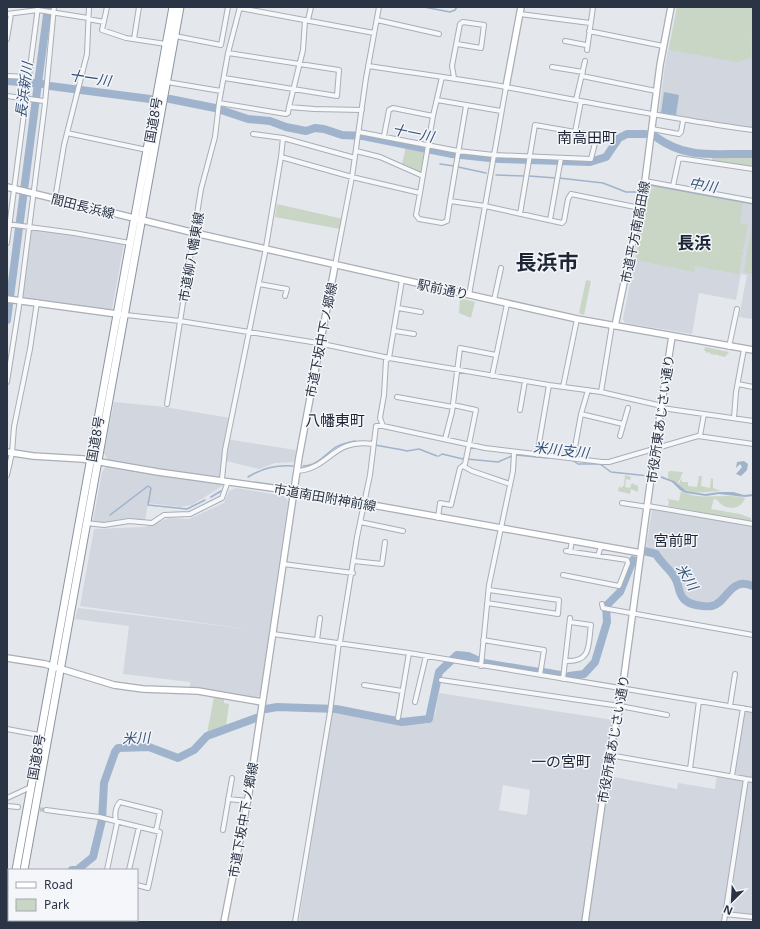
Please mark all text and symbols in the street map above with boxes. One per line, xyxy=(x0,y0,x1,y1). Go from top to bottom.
water label: 長浜新川 xyxy=(11,59,37,119)
water label: 十一川 xyxy=(68,65,114,90)
street label: 国道8号 xyxy=(140,96,166,144)
water label: 十一川 xyxy=(391,119,437,146)
district label: 南高田町 xyxy=(557,127,617,147)
water label: 中川 xyxy=(688,173,720,197)
street label: 市道平方南高田線 xyxy=(616,179,654,285)
street label: 間田長浜線 xyxy=(49,189,117,223)
street label: 市道柳八幡東線 xyxy=(174,211,208,303)
district label: 長浜 xyxy=(677,231,711,254)
district label: 長浜市 xyxy=(516,248,579,276)
street label: 駅前通り xyxy=(416,275,470,303)
street label: 市道下坂中下ノ郷線 xyxy=(301,281,341,399)
street label: 市役所東あじさい通り xyxy=(642,353,678,485)
district label: 八幡東町 xyxy=(305,410,365,430)
street label: 国道8号 xyxy=(82,415,108,463)
water label: 米川支川 xyxy=(532,437,592,462)
street label: 市道南田附神前線 xyxy=(272,479,378,515)
district label: 宮前町 xyxy=(653,530,699,550)
water label: 米川 xyxy=(672,560,704,595)
street label: 市役所東あじさい通り xyxy=(593,673,633,805)
water label: 米川 xyxy=(122,727,152,747)
street label: 国道8号 xyxy=(23,733,49,781)
district label: 一の宮町 xyxy=(531,751,591,771)
street label: 市道下坂中下ノ郷線 xyxy=(224,761,262,879)
legend xyxy=(8,869,138,921)
text: Road xyxy=(44,876,73,893)
north arrow xyxy=(712,881,752,921)
text: Park xyxy=(44,896,70,913)
text: N xyxy=(721,902,735,919)

